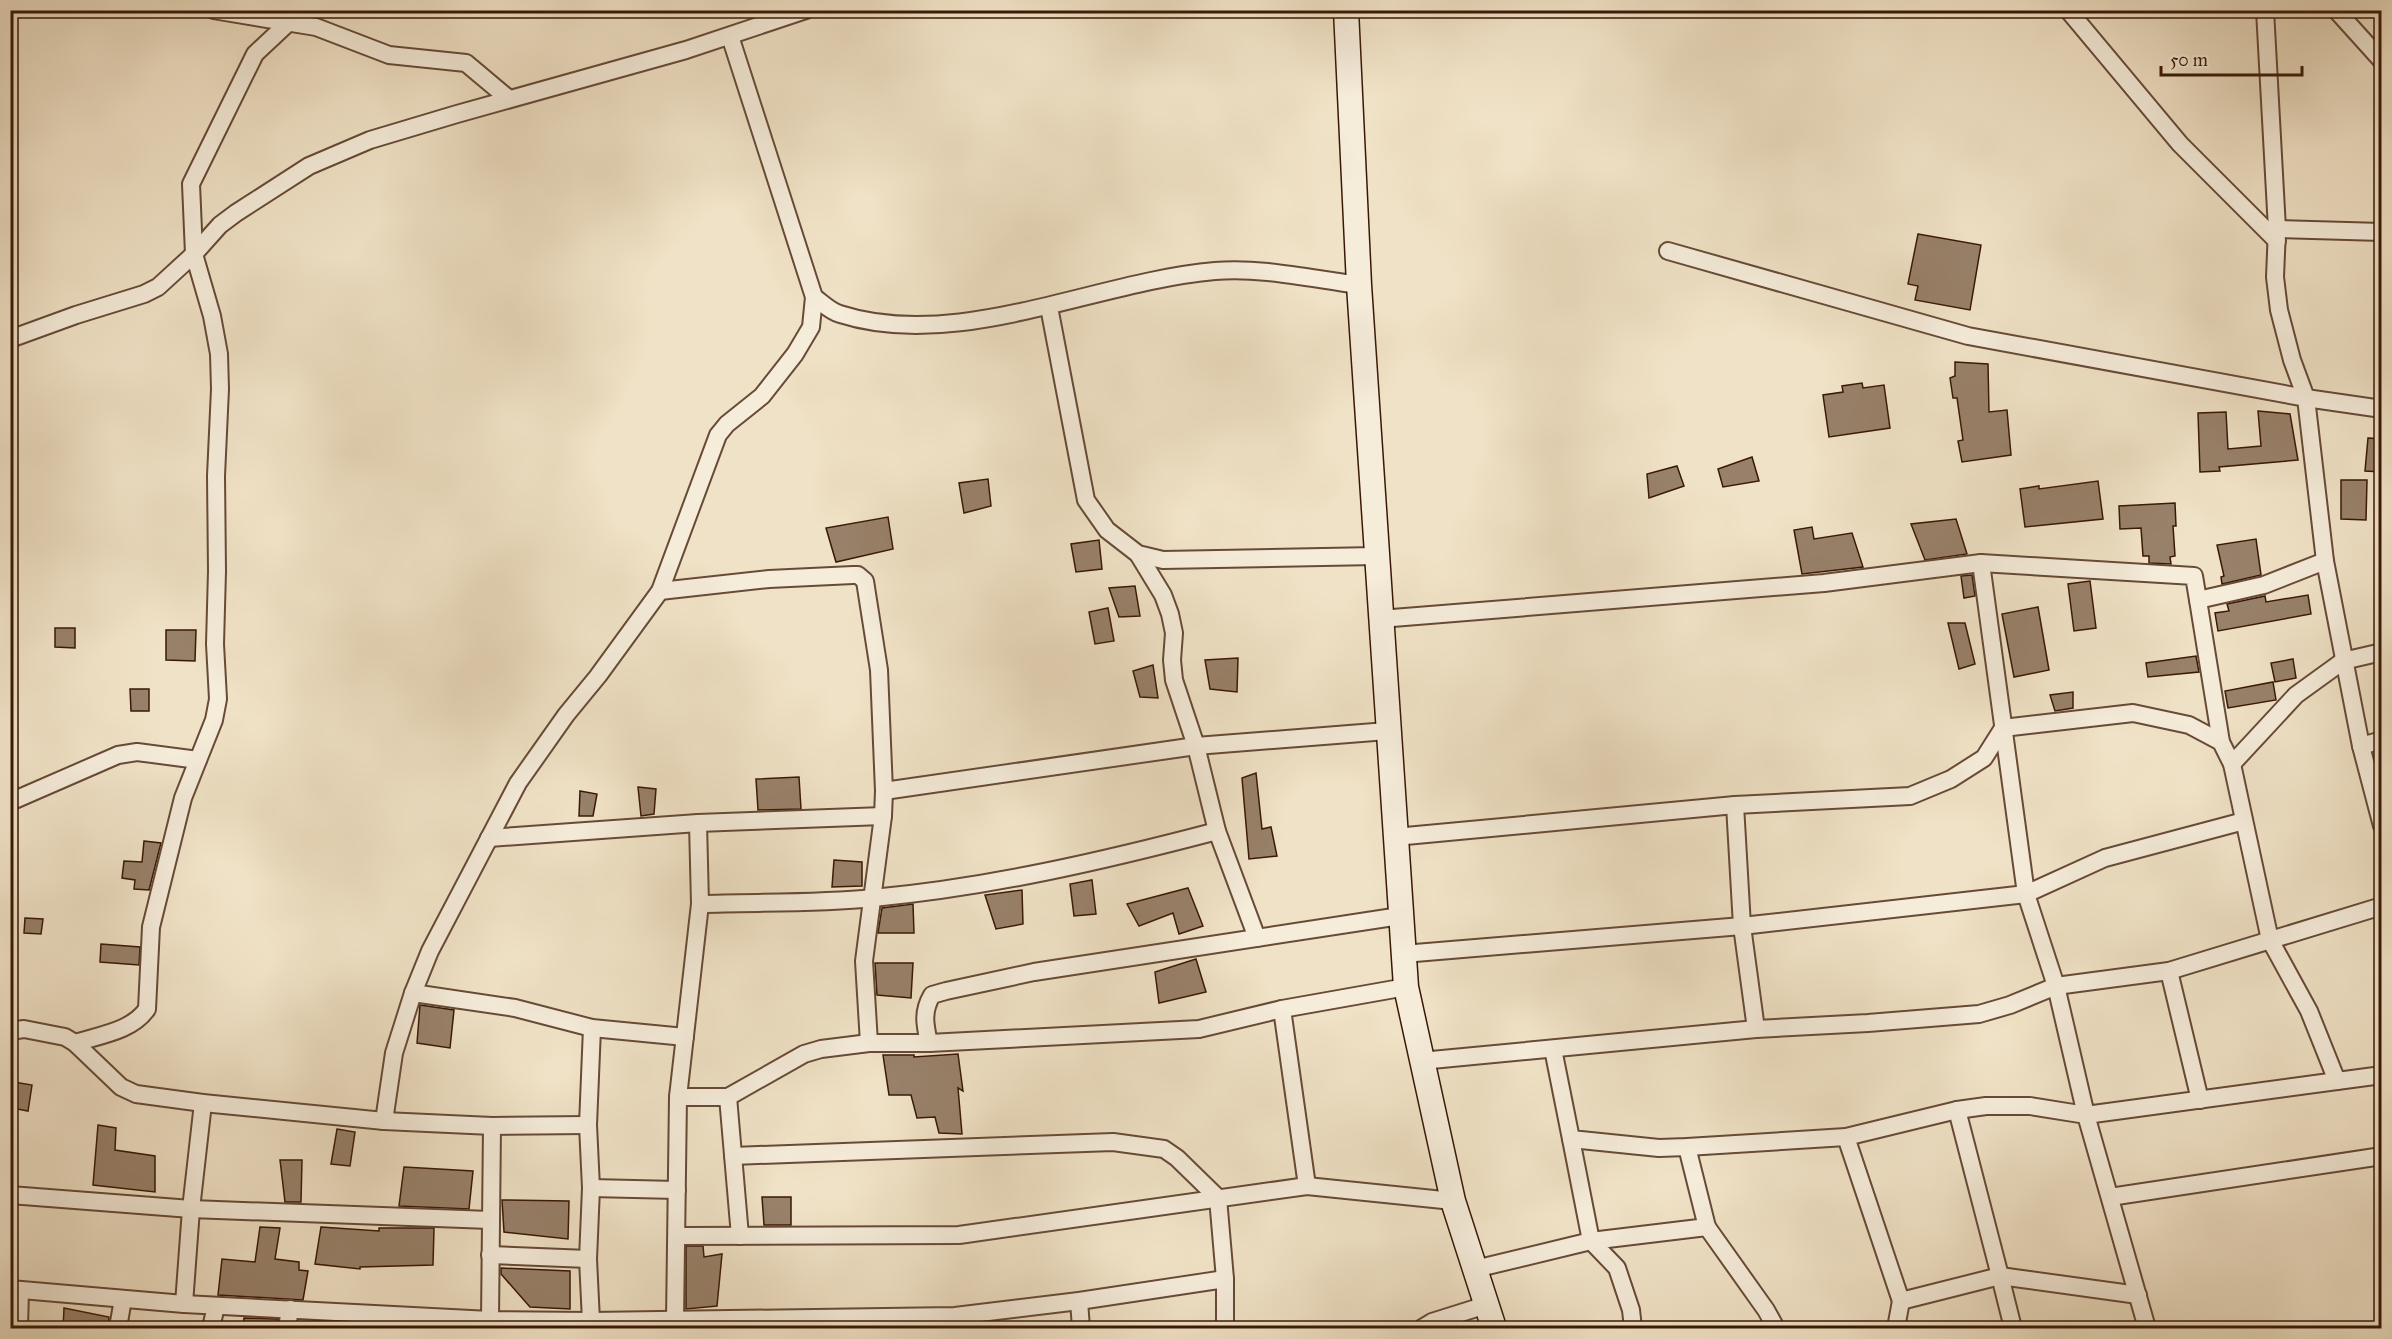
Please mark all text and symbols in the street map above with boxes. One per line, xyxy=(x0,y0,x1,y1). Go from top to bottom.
scale bar xyxy=(2161,39,2302,77)
text: 50 m xyxy=(2170,49,2208,71)

